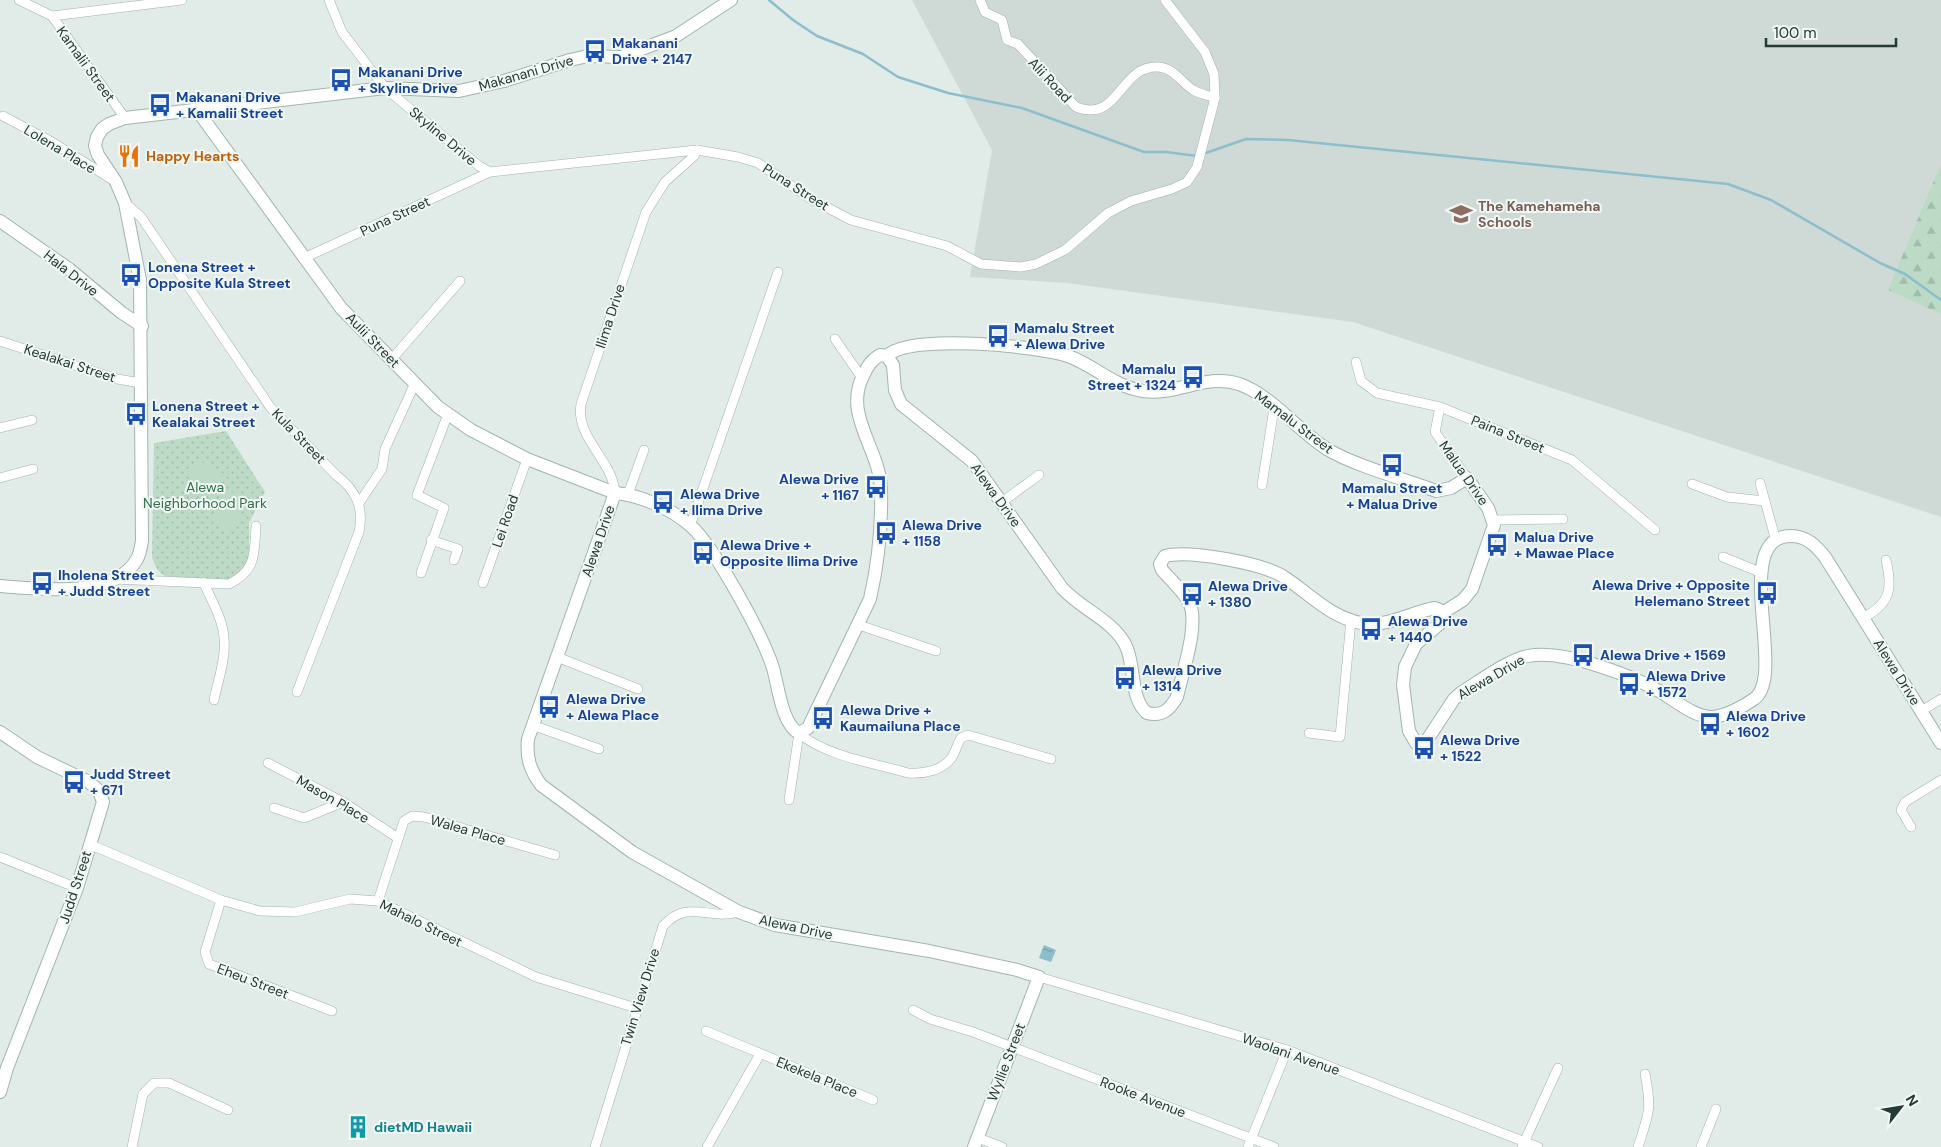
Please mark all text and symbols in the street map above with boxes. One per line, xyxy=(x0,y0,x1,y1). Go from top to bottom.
scale bar xyxy=(1766,15,1896,47)
street label: Kamalii Street xyxy=(53,23,119,105)
text: 100 m xyxy=(1774,23,1817,43)
place label: Makanani Drive + 2147 xyxy=(612,34,692,68)
bus stop icon: Makanani Drive + 2147 xyxy=(582,38,608,64)
street label: Makanani Drive xyxy=(476,51,576,95)
street label: Alii Road xyxy=(1025,54,1075,106)
place label: Makanani Drive + Skyline Drive xyxy=(358,63,463,97)
bus stop icon: Makanani Drive + Skyline Drive xyxy=(328,67,354,93)
place label: Makanani Drive + Kamalii Street xyxy=(176,88,283,122)
bus stop icon: Makanani Drive + Kamalii Street xyxy=(147,92,173,118)
street label: Skyline Drive xyxy=(406,103,480,169)
street label: Lolena Place xyxy=(21,121,99,178)
restaurant icon: Happy Hearts xyxy=(116,143,142,169)
place label: Happy Hearts xyxy=(146,147,240,165)
street label: Puna Street xyxy=(759,159,833,215)
street label: Puna Street xyxy=(357,192,433,240)
place label: The Kamehameha Schools xyxy=(1478,197,1601,231)
school or university icon: The Kamehameha Schools xyxy=(1448,201,1474,227)
street label: Hala Drive xyxy=(40,246,102,300)
place label: Lonena Street + Opposite Kula Street xyxy=(148,258,291,292)
bus stop icon: Lonena Street + Opposite Kula Street xyxy=(118,262,144,288)
street label: Ilima Drive xyxy=(591,281,629,351)
street label: Aulii Street xyxy=(342,308,404,372)
place label: Mamalu Street + Alewa Drive xyxy=(1014,319,1115,353)
bus stop icon: Mamalu Street + Alewa Drive xyxy=(985,323,1011,349)
street label: Kealakai Street xyxy=(22,340,118,386)
place label: Mamalu Street + 1324 xyxy=(1088,360,1176,394)
bus stop icon: Mamalu Street + 1324 xyxy=(1180,364,1206,390)
street label: Mamalu Street xyxy=(1251,387,1337,457)
place label: Lonena Street + Kealakai Street xyxy=(152,397,260,431)
bus stop icon: Lonena Street + Kealakai Street xyxy=(123,401,149,427)
street label: Kula Street xyxy=(268,405,330,467)
street label: Paina Street xyxy=(1469,411,1547,457)
street label: Malua Drive xyxy=(1435,437,1493,509)
bus stop icon: Mamalu Street + Malua Drive xyxy=(1379,452,1405,478)
street label: Alewa Drive xyxy=(967,459,1025,531)
place label: Alewa Drive + 1167 xyxy=(779,470,859,504)
bus stop icon: Alewa Drive + 1167 xyxy=(863,474,889,500)
park label: Alewa Neighborhood Park xyxy=(143,478,267,512)
place label: Mamalu Street + Malua Drive xyxy=(1342,479,1442,513)
place label: Alewa Drive + Ilima Drive xyxy=(680,485,763,519)
bus stop icon: Alewa Drive + Ilima Drive xyxy=(650,489,676,515)
street label: Lei Road xyxy=(488,492,522,550)
street label: Alewa Drive xyxy=(577,503,619,579)
place label: Alewa Drive + 1158 xyxy=(902,516,982,550)
bus stop icon: Alewa Drive + 1158 xyxy=(873,520,899,546)
place label: Malua Drive + Mawae Place xyxy=(1514,528,1614,562)
bus stop icon: Malua Drive + Mawae Place xyxy=(1484,532,1510,558)
place label: Alewa Drive + Opposite Ilima Drive xyxy=(720,536,858,570)
bus stop icon: Alewa Drive + Opposite Ilima Drive xyxy=(690,540,716,566)
place label: Iholena Street + Judd Street xyxy=(58,566,154,600)
bus stop icon: Iholena Street + Judd Street xyxy=(29,570,55,596)
place label: Alewa Drive + Opposite Helemano Street xyxy=(1592,576,1750,610)
place label: Alewa Drive + 1380 xyxy=(1208,577,1288,611)
bus stop icon: Alewa Drive + Opposite Helemano Street xyxy=(1754,580,1780,606)
bus stop icon: Alewa Drive + 1380 xyxy=(1179,581,1205,607)
place label: Alewa Drive + 1440 xyxy=(1388,612,1468,646)
bus stop icon: Alewa Drive + 1440 xyxy=(1358,616,1384,642)
street label: Alewa Drive xyxy=(1869,635,1925,709)
bus stop icon: Alewa Drive + 1569 xyxy=(1570,642,1596,668)
place label: Alewa Drive + 1569 xyxy=(1600,646,1726,664)
street label: Alewa Drive xyxy=(1454,650,1528,704)
place label: Alewa Drive + 1314 xyxy=(1142,661,1222,695)
bus stop icon: Alewa Drive + 1314 xyxy=(1112,665,1138,691)
place label: Alewa Drive + 1572 xyxy=(1646,667,1726,701)
bus stop icon: Alewa Drive + 1572 xyxy=(1616,671,1642,697)
place label: Alewa Drive + Alewa Place xyxy=(566,690,659,724)
bus stop icon: Alewa Drive + Alewa Place xyxy=(536,694,562,720)
place label: Alewa Drive + Kaumailuna Place xyxy=(840,701,961,735)
bus stop icon: Alewa Drive + Kaumailuna Place xyxy=(810,705,836,731)
place label: Alewa Drive + 1602 xyxy=(1726,707,1806,741)
bus stop icon: Alewa Drive + 1602 xyxy=(1697,711,1723,737)
place label: Alewa Drive + 1522 xyxy=(1440,731,1520,765)
bus stop icon: Alewa Drive + 1522 xyxy=(1411,735,1437,761)
place label: Judd Street + 671 xyxy=(90,765,171,799)
bus stop icon: Judd Street + 671 xyxy=(61,769,87,795)
street label: Mason Place xyxy=(293,771,373,827)
street label: Walea Place xyxy=(428,811,508,849)
street label: Judd Street xyxy=(55,848,95,926)
street label: Mahalo Street xyxy=(377,895,465,951)
street label: Alewa Drive xyxy=(757,910,835,944)
street label: Twin View Drive xyxy=(617,946,663,1048)
street label: Eheu Street xyxy=(215,959,291,1003)
street label: Wyllie Street xyxy=(983,1020,1029,1104)
street label: Waolani Avenue xyxy=(1240,1029,1342,1079)
street label: Ekekela Place xyxy=(774,1053,860,1102)
street label: Rooke Avenue xyxy=(1098,1072,1188,1122)
north arrow xyxy=(1876,1082,1926,1132)
text: N xyxy=(1902,1091,1922,1109)
building icon: dietMD Hawaii xyxy=(345,1114,371,1140)
place label: dietMD Hawaii xyxy=(374,1118,472,1136)

